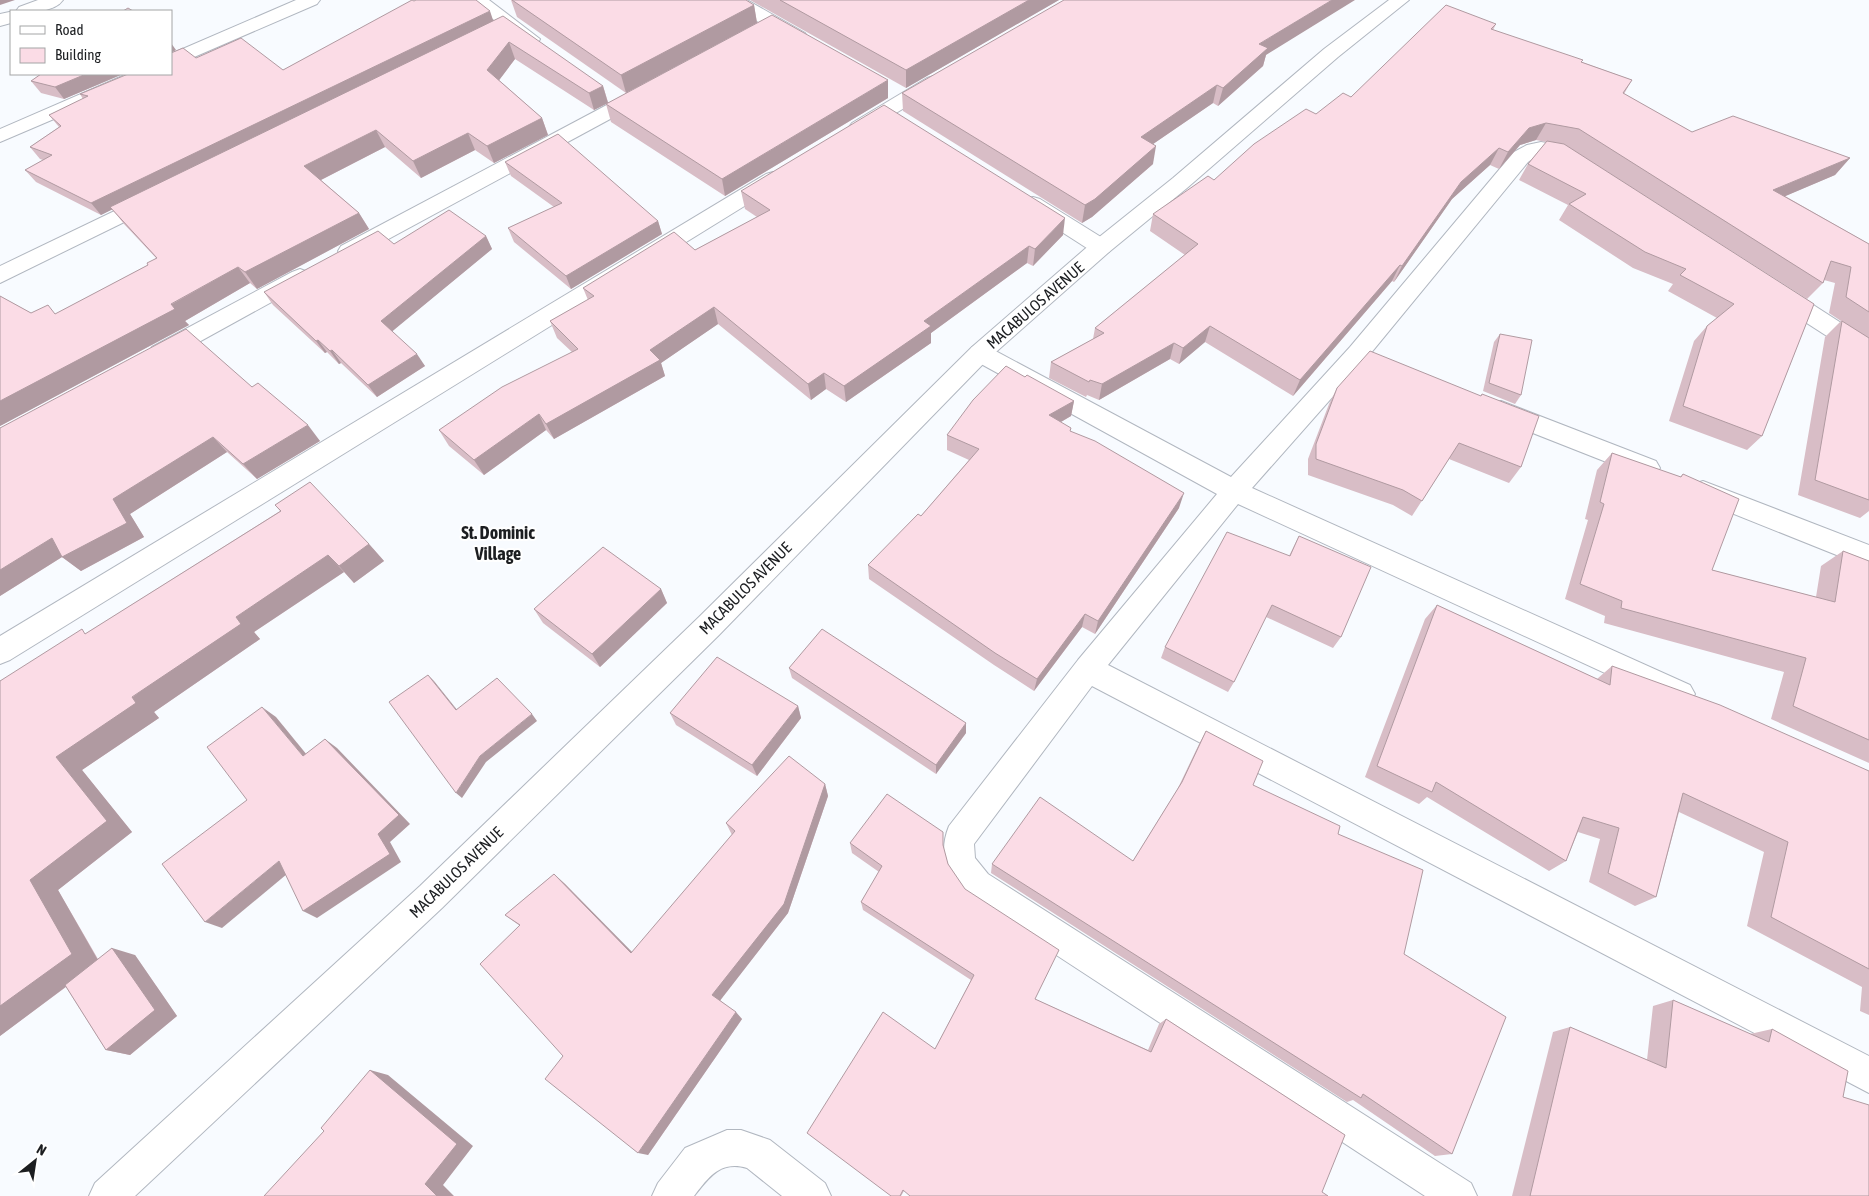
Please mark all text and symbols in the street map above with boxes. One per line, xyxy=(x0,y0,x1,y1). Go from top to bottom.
legend xyxy=(10,10,172,75)
text: Road xyxy=(55,21,84,38)
text: Building xyxy=(55,46,101,63)
street label: MACABULOS AVENUE xyxy=(983,258,1087,352)
district label: St. Dominic Village xyxy=(461,522,535,564)
street label: MACABULOS AVENUE xyxy=(695,538,795,638)
street label: MACABULOS AVENUE xyxy=(406,823,506,921)
north arrow xyxy=(10,1136,60,1186)
text: N xyxy=(34,1141,49,1159)

